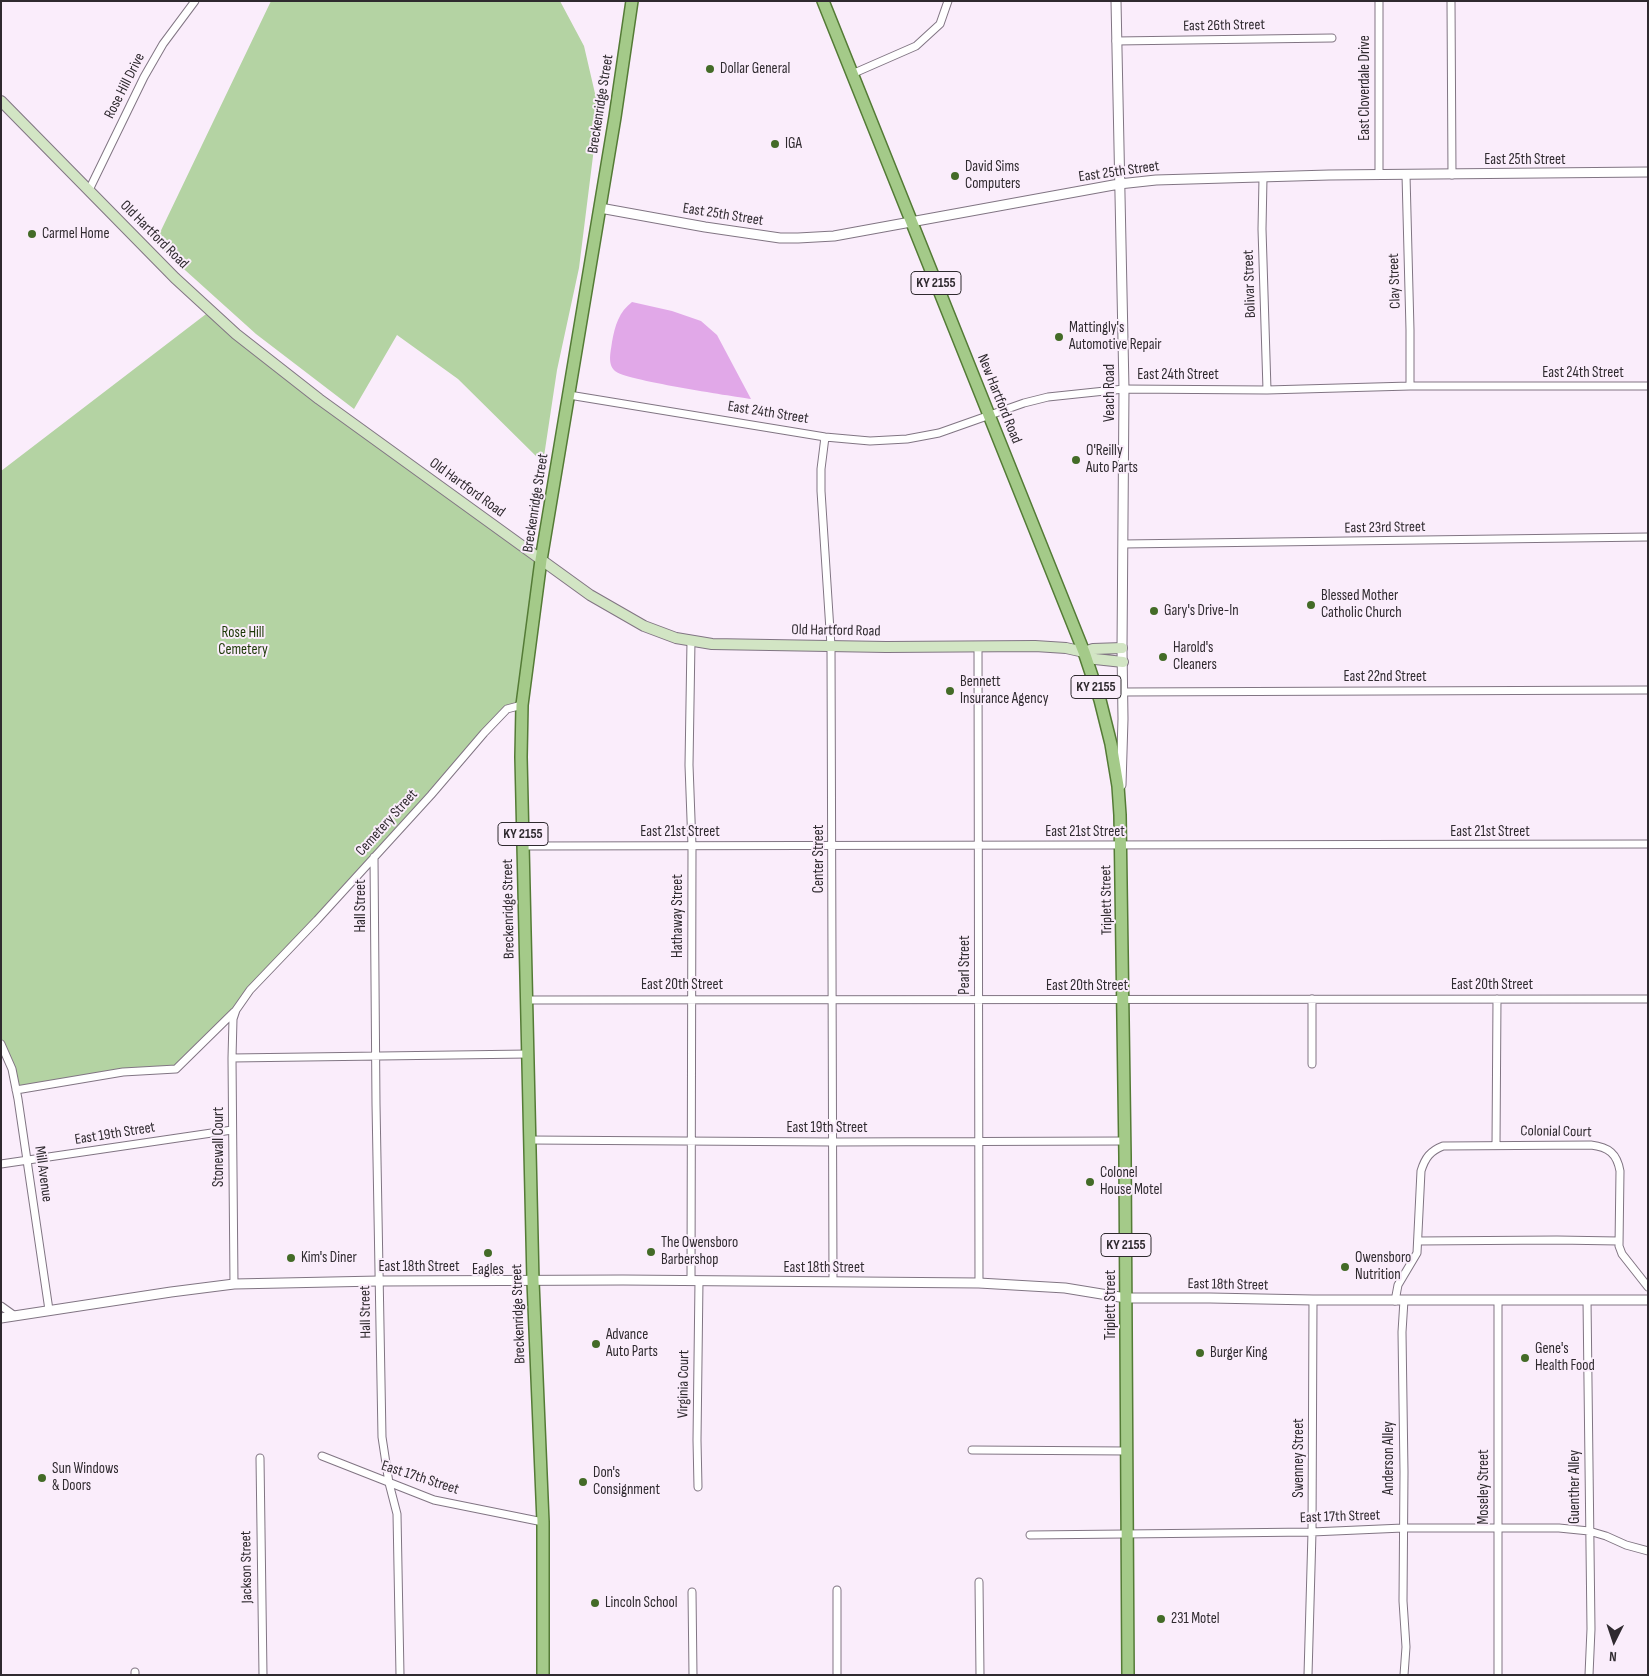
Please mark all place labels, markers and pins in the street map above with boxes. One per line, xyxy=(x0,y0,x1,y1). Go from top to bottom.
place label: Dollar General xyxy=(720,60,790,78)
marker: Dollar General xyxy=(704,63,716,75)
place label: IGA xyxy=(785,135,802,153)
marker: IGA xyxy=(769,138,781,150)
place label: David Sims Computers xyxy=(965,158,1020,193)
marker: David Sims Computers xyxy=(949,170,961,182)
place label: Carmel Home xyxy=(42,225,109,243)
marker: Carmel Home xyxy=(26,228,38,240)
place label: Mattingly's Automotive Repair xyxy=(1069,319,1162,354)
marker: Mattingly's Automotive Repair xyxy=(1053,331,1065,343)
place label: O'Reilly Auto Parts xyxy=(1086,442,1138,477)
marker: O'Reilly Auto Parts xyxy=(1070,454,1082,466)
place label: Blessed Mother Catholic Church xyxy=(1321,587,1402,622)
marker: Blessed Mother Catholic Church xyxy=(1305,599,1317,611)
place label: Gary's Drive-In xyxy=(1164,602,1239,620)
marker: Gary's Drive-In xyxy=(1148,605,1160,617)
place label: Harold's Cleaners xyxy=(1173,639,1217,674)
marker: Harold's Cleaners xyxy=(1157,651,1169,663)
place label: Bennett Insurance Agency xyxy=(960,673,1048,708)
marker: Bennett Insurance Agency xyxy=(944,685,956,697)
place label: Colonel House Motel xyxy=(1100,1164,1162,1199)
marker: Colonel House Motel xyxy=(1084,1176,1096,1188)
place label: The Owensboro Barbershop xyxy=(661,1234,738,1269)
marker: The Owensboro Barbershop xyxy=(645,1246,657,1258)
marker: Eagles xyxy=(482,1247,494,1259)
place label: Kim's Diner xyxy=(301,1249,357,1267)
place label: Owensboro Nutrition xyxy=(1355,1249,1411,1284)
marker: Kim's Diner xyxy=(285,1252,297,1264)
place label: Eagles xyxy=(472,1261,504,1279)
marker: Owensboro Nutrition xyxy=(1339,1261,1351,1273)
place label: Advance Auto Parts xyxy=(606,1326,658,1361)
marker: Advance Auto Parts xyxy=(590,1338,602,1350)
place label: Gene's Health Food xyxy=(1535,1340,1595,1375)
place label: Burger King xyxy=(1210,1344,1268,1362)
marker: Burger King xyxy=(1194,1347,1206,1359)
marker: Gene's Health Food xyxy=(1519,1352,1531,1364)
place label: Sun Windows & Doors xyxy=(52,1460,119,1495)
place label: Don's Consignment xyxy=(593,1464,660,1499)
marker: Sun Windows & Doors xyxy=(36,1472,48,1484)
marker: Don's Consignment xyxy=(577,1476,589,1488)
place label: Lincoln School xyxy=(605,1594,678,1612)
marker: Lincoln School xyxy=(589,1597,601,1609)
place label: 231 Motel xyxy=(1171,1610,1220,1628)
marker: 231 Motel xyxy=(1155,1613,1167,1625)

